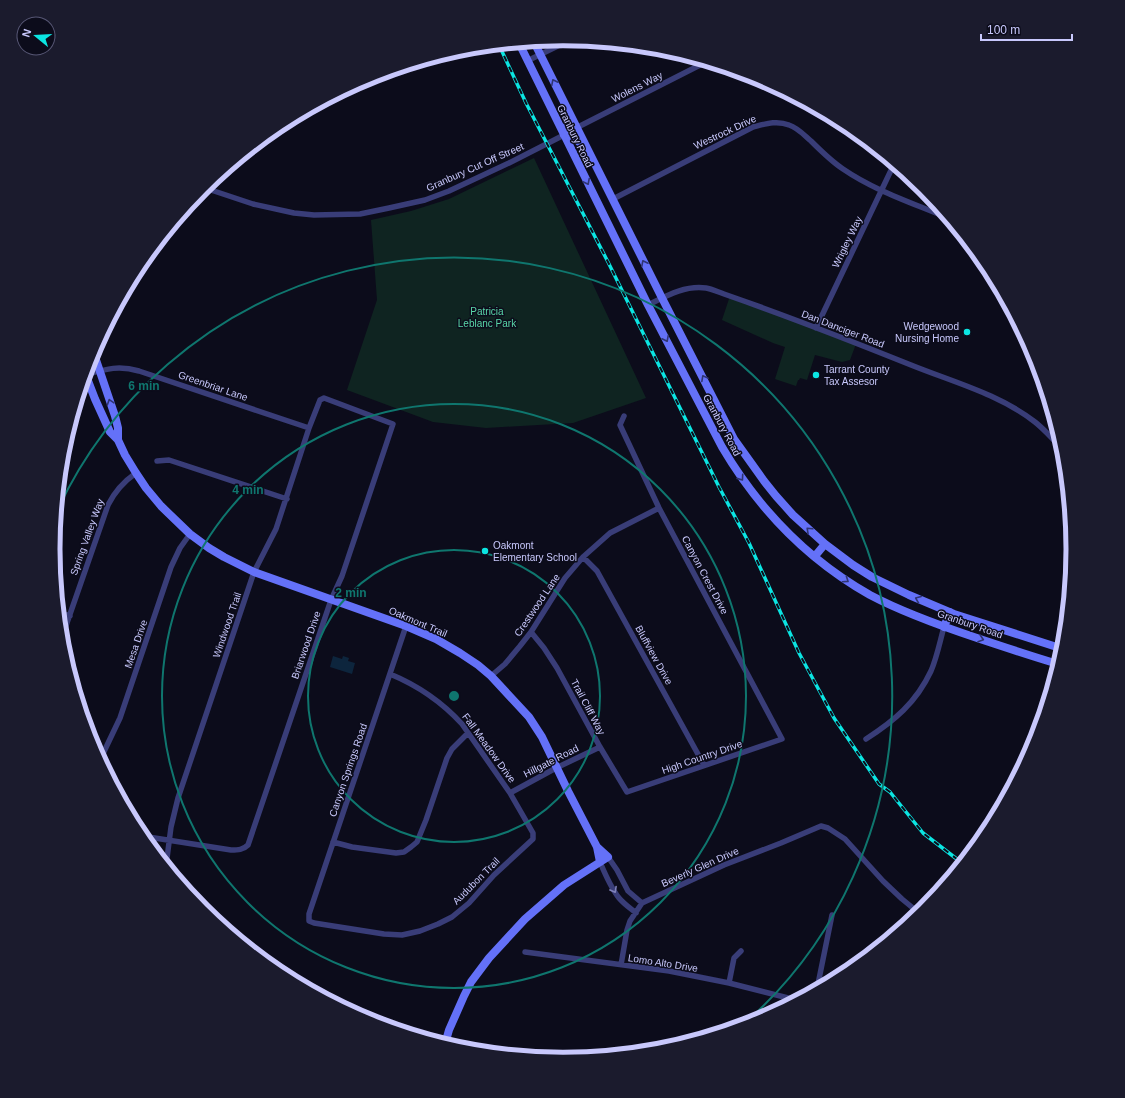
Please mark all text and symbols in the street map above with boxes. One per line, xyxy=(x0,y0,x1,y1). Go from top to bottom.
north arrow xyxy=(16,16,56,56)
scale bar xyxy=(981,16,1072,42)
text: 100 m xyxy=(987,23,1020,37)
text: N xyxy=(20,27,33,39)
street label: Wolens Way xyxy=(610,69,664,105)
one-way arrow xyxy=(551,79,559,87)
street label: Granbury Road xyxy=(555,103,595,169)
street label: Westrock Drive xyxy=(692,113,758,151)
street label: Granbury Cut Off Street xyxy=(425,140,526,193)
one-way arrow xyxy=(582,178,590,186)
street label: Wrigley Way xyxy=(830,215,864,269)
one-way arrow xyxy=(641,259,649,267)
park label: Patricia Leblanc Park xyxy=(458,306,517,329)
street label: Dan Danciger Road xyxy=(800,308,886,350)
place label: Wedgewood Nursing Home xyxy=(895,321,959,344)
marker: Wedgewood Nursing Home xyxy=(962,327,972,337)
one-way arrow xyxy=(661,335,669,342)
place label: Tarrant County Tax Assesor xyxy=(824,364,890,387)
street label: Greenbriar Lane xyxy=(177,369,250,403)
marker: Tarrant County Tax Assesor xyxy=(811,370,821,380)
one-way arrow xyxy=(701,375,708,382)
text: 6 min xyxy=(128,379,160,393)
street label: Granbury Road xyxy=(701,392,743,458)
one-way arrow xyxy=(107,399,115,406)
one-way arrow xyxy=(736,474,744,481)
text: 4 min xyxy=(232,483,264,497)
street label: Spring Valley Way xyxy=(68,497,106,577)
one-way arrow xyxy=(806,527,814,535)
street label: Canyon Crest Drive xyxy=(680,534,731,616)
place label: Oakmont Elementary School xyxy=(493,540,577,563)
marker: Oakmont Elementary School xyxy=(480,546,490,556)
street label: Crestwood Lane xyxy=(512,571,562,638)
one-way arrow xyxy=(842,575,849,583)
text: 2 min xyxy=(335,586,367,600)
street label: Windwood Trail xyxy=(211,591,243,659)
one-way arrow xyxy=(915,596,923,604)
street label: Oakmont Trail xyxy=(387,605,449,639)
street label: Granbury Road xyxy=(936,608,1004,640)
street label: Briarwood Drive xyxy=(289,609,323,680)
street label: Mesa Drive xyxy=(123,618,150,670)
street label: Bluffview Drive xyxy=(633,623,675,687)
one-way arrow xyxy=(978,634,985,643)
street label: Trail Cliff Way xyxy=(569,677,607,737)
centre of rings xyxy=(447,689,461,703)
street label: Fall Meadow Drive xyxy=(460,711,518,785)
street label: Canyon Springs Road xyxy=(327,722,369,818)
street label: High Country Drive xyxy=(660,738,744,776)
street label: Hillgate Road xyxy=(522,742,580,780)
street label: Beverly Glen Drive xyxy=(660,845,741,889)
street label: Audubon Trail xyxy=(450,855,502,907)
one-way arrow xyxy=(609,886,617,893)
street label: Lomo Alto Drive xyxy=(627,952,699,974)

